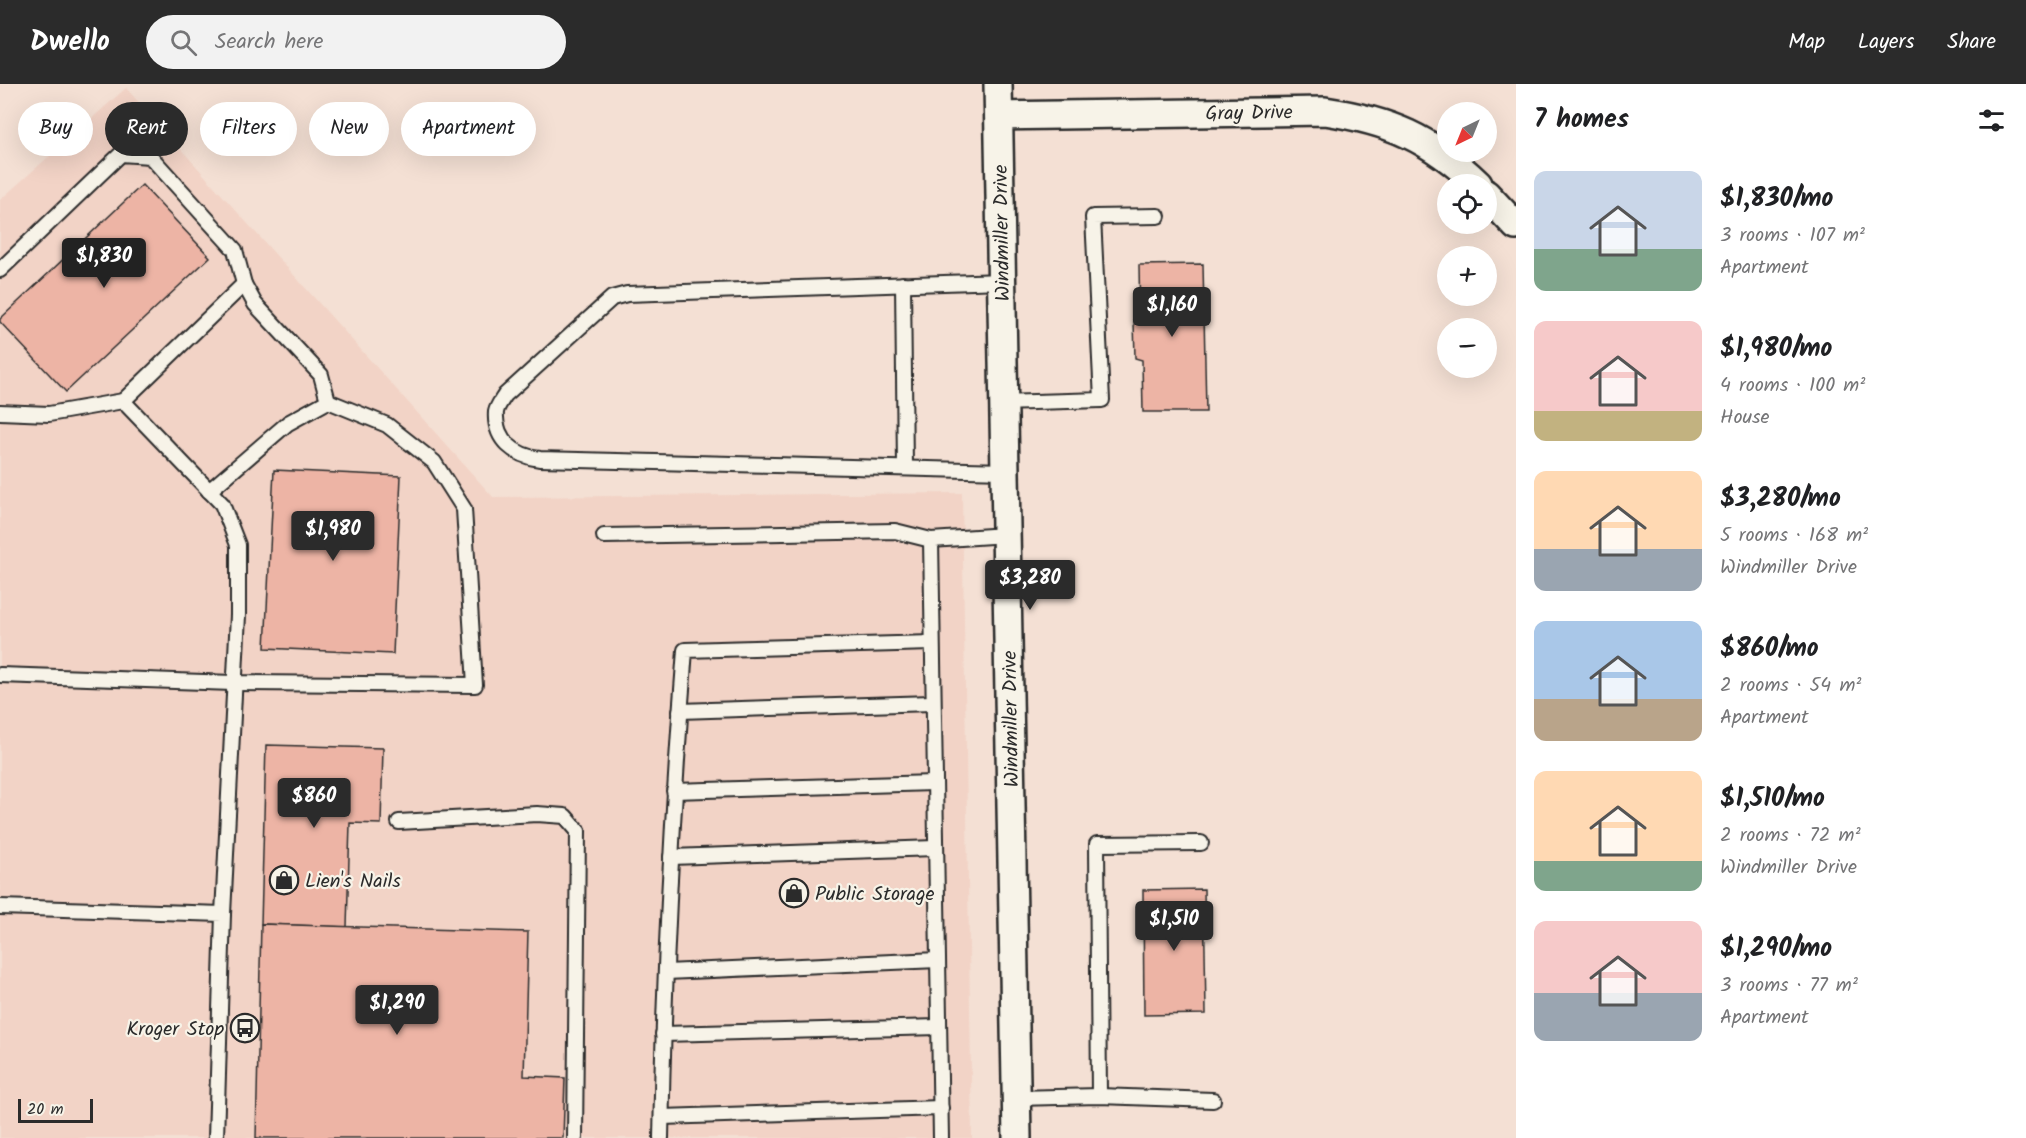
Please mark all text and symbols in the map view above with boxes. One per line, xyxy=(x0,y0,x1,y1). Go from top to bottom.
search box xyxy=(146,15,566,69)
text: Dwello xyxy=(30,20,110,65)
text: Search here xyxy=(215,25,323,60)
icon: search xyxy=(167,26,200,59)
text: Map xyxy=(1788,26,1825,59)
text: Layers xyxy=(1858,26,1914,59)
text: Share xyxy=(1947,26,1996,59)
street label: Gray Drive xyxy=(1205,97,1293,131)
text: 7 homes xyxy=(1534,99,1629,141)
chip: Buy xyxy=(18,102,93,156)
chip: Rent xyxy=(105,102,188,156)
chip: Filters xyxy=(200,102,297,156)
chip: New xyxy=(309,102,389,156)
chip: Apartment xyxy=(401,102,536,156)
north arrow xyxy=(1437,102,1497,162)
map controls xyxy=(1437,102,1497,378)
icon: filters xyxy=(1975,104,2008,137)
street label: Windmiller Drive xyxy=(986,164,1020,302)
button: locate xyxy=(1437,174,1497,234)
text: $1,830/mo xyxy=(1720,178,1833,220)
icon: home xyxy=(1582,195,1654,267)
text: 3 rooms · 107 m² xyxy=(1720,220,1865,252)
pin: $1,830 xyxy=(55,238,153,289)
text: $1,830 xyxy=(76,241,132,273)
button: + xyxy=(1437,246,1497,306)
text: Apartment xyxy=(1720,252,1809,284)
pin: $1,160 xyxy=(1123,287,1221,338)
text: $1,160 xyxy=(1147,290,1197,322)
button: − xyxy=(1437,318,1497,378)
text: $1,980/mo xyxy=(1720,328,1832,370)
icon: home xyxy=(1582,345,1654,417)
text: 4 rooms · 100 m² xyxy=(1720,370,1865,402)
text: House xyxy=(1720,402,1770,434)
text: $3,280/mo xyxy=(1720,478,1841,520)
icon: home xyxy=(1582,495,1654,567)
pin: $1,980 xyxy=(284,511,382,562)
text: $1,980 xyxy=(305,514,361,546)
text: 5 rooms · 168 m² xyxy=(1720,520,1868,552)
text: Windmiller Drive xyxy=(1720,552,1857,584)
pin: $3,280 xyxy=(981,560,1079,611)
text: $3,280 xyxy=(999,563,1061,595)
text: $860/mo xyxy=(1720,628,1819,670)
icon: home xyxy=(1582,645,1654,717)
street label: Windmiller Drive xyxy=(995,650,1029,788)
text: 2 rooms · 54 m² xyxy=(1720,670,1861,702)
text: Apartment xyxy=(1720,702,1809,734)
pin: $860 xyxy=(278,778,350,829)
text: $1,510/mo xyxy=(1720,778,1825,820)
text: $860 xyxy=(292,781,336,813)
icon: home xyxy=(1582,795,1654,867)
text: 2 rooms · 72 m² xyxy=(1720,820,1861,852)
text: Windmiller Drive xyxy=(1720,852,1857,884)
shop icon: Lien's Nails xyxy=(268,864,300,896)
place label: Lien's Nails xyxy=(305,866,401,898)
shop icon: Public Storage xyxy=(778,877,810,909)
place label: Public Storage xyxy=(815,879,934,911)
pin: $1,510 xyxy=(1125,901,1223,952)
text: $1,510 xyxy=(1149,904,1199,936)
text: $1,290/mo xyxy=(1720,928,1832,970)
icon: home xyxy=(1582,945,1654,1017)
text: 3 rooms · 77 m² xyxy=(1720,970,1858,1002)
pin: $1,290 xyxy=(348,985,446,1036)
text: $1,290 xyxy=(369,988,425,1020)
text: Apartment xyxy=(1720,1002,1809,1034)
bus stop icon: Kroger Stop xyxy=(229,1012,261,1044)
place label: Kroger Stop xyxy=(126,1014,224,1046)
scale bar xyxy=(18,1096,93,1124)
text: 20 m xyxy=(27,1097,63,1122)

